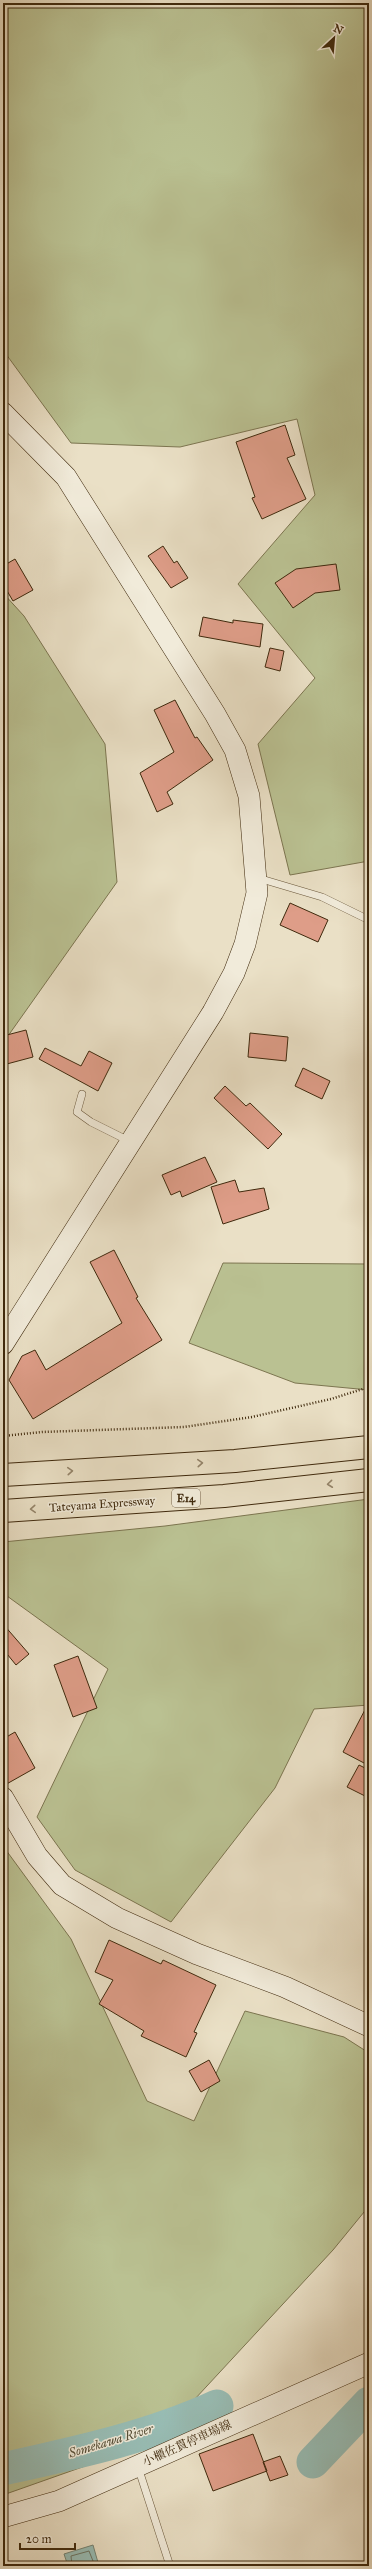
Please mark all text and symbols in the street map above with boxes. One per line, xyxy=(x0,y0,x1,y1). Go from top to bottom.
north arrow xyxy=(314,18,354,58)
text: N xyxy=(331,22,346,38)
one-way arrow xyxy=(197,1459,203,1467)
one-way arrow xyxy=(67,1466,73,1475)
one-way arrow xyxy=(327,1480,333,1489)
road number: E14 xyxy=(172,1489,200,1507)
street label: Tateyama Expressway xyxy=(48,1493,156,1515)
one-way arrow xyxy=(30,1504,36,1513)
street label: 小櫃佐貫停車場線 xyxy=(140,2417,234,2469)
water label: Somekawa River xyxy=(66,2420,156,2462)
scale bar xyxy=(20,2525,75,2551)
text: 20 m xyxy=(26,2532,52,2546)

